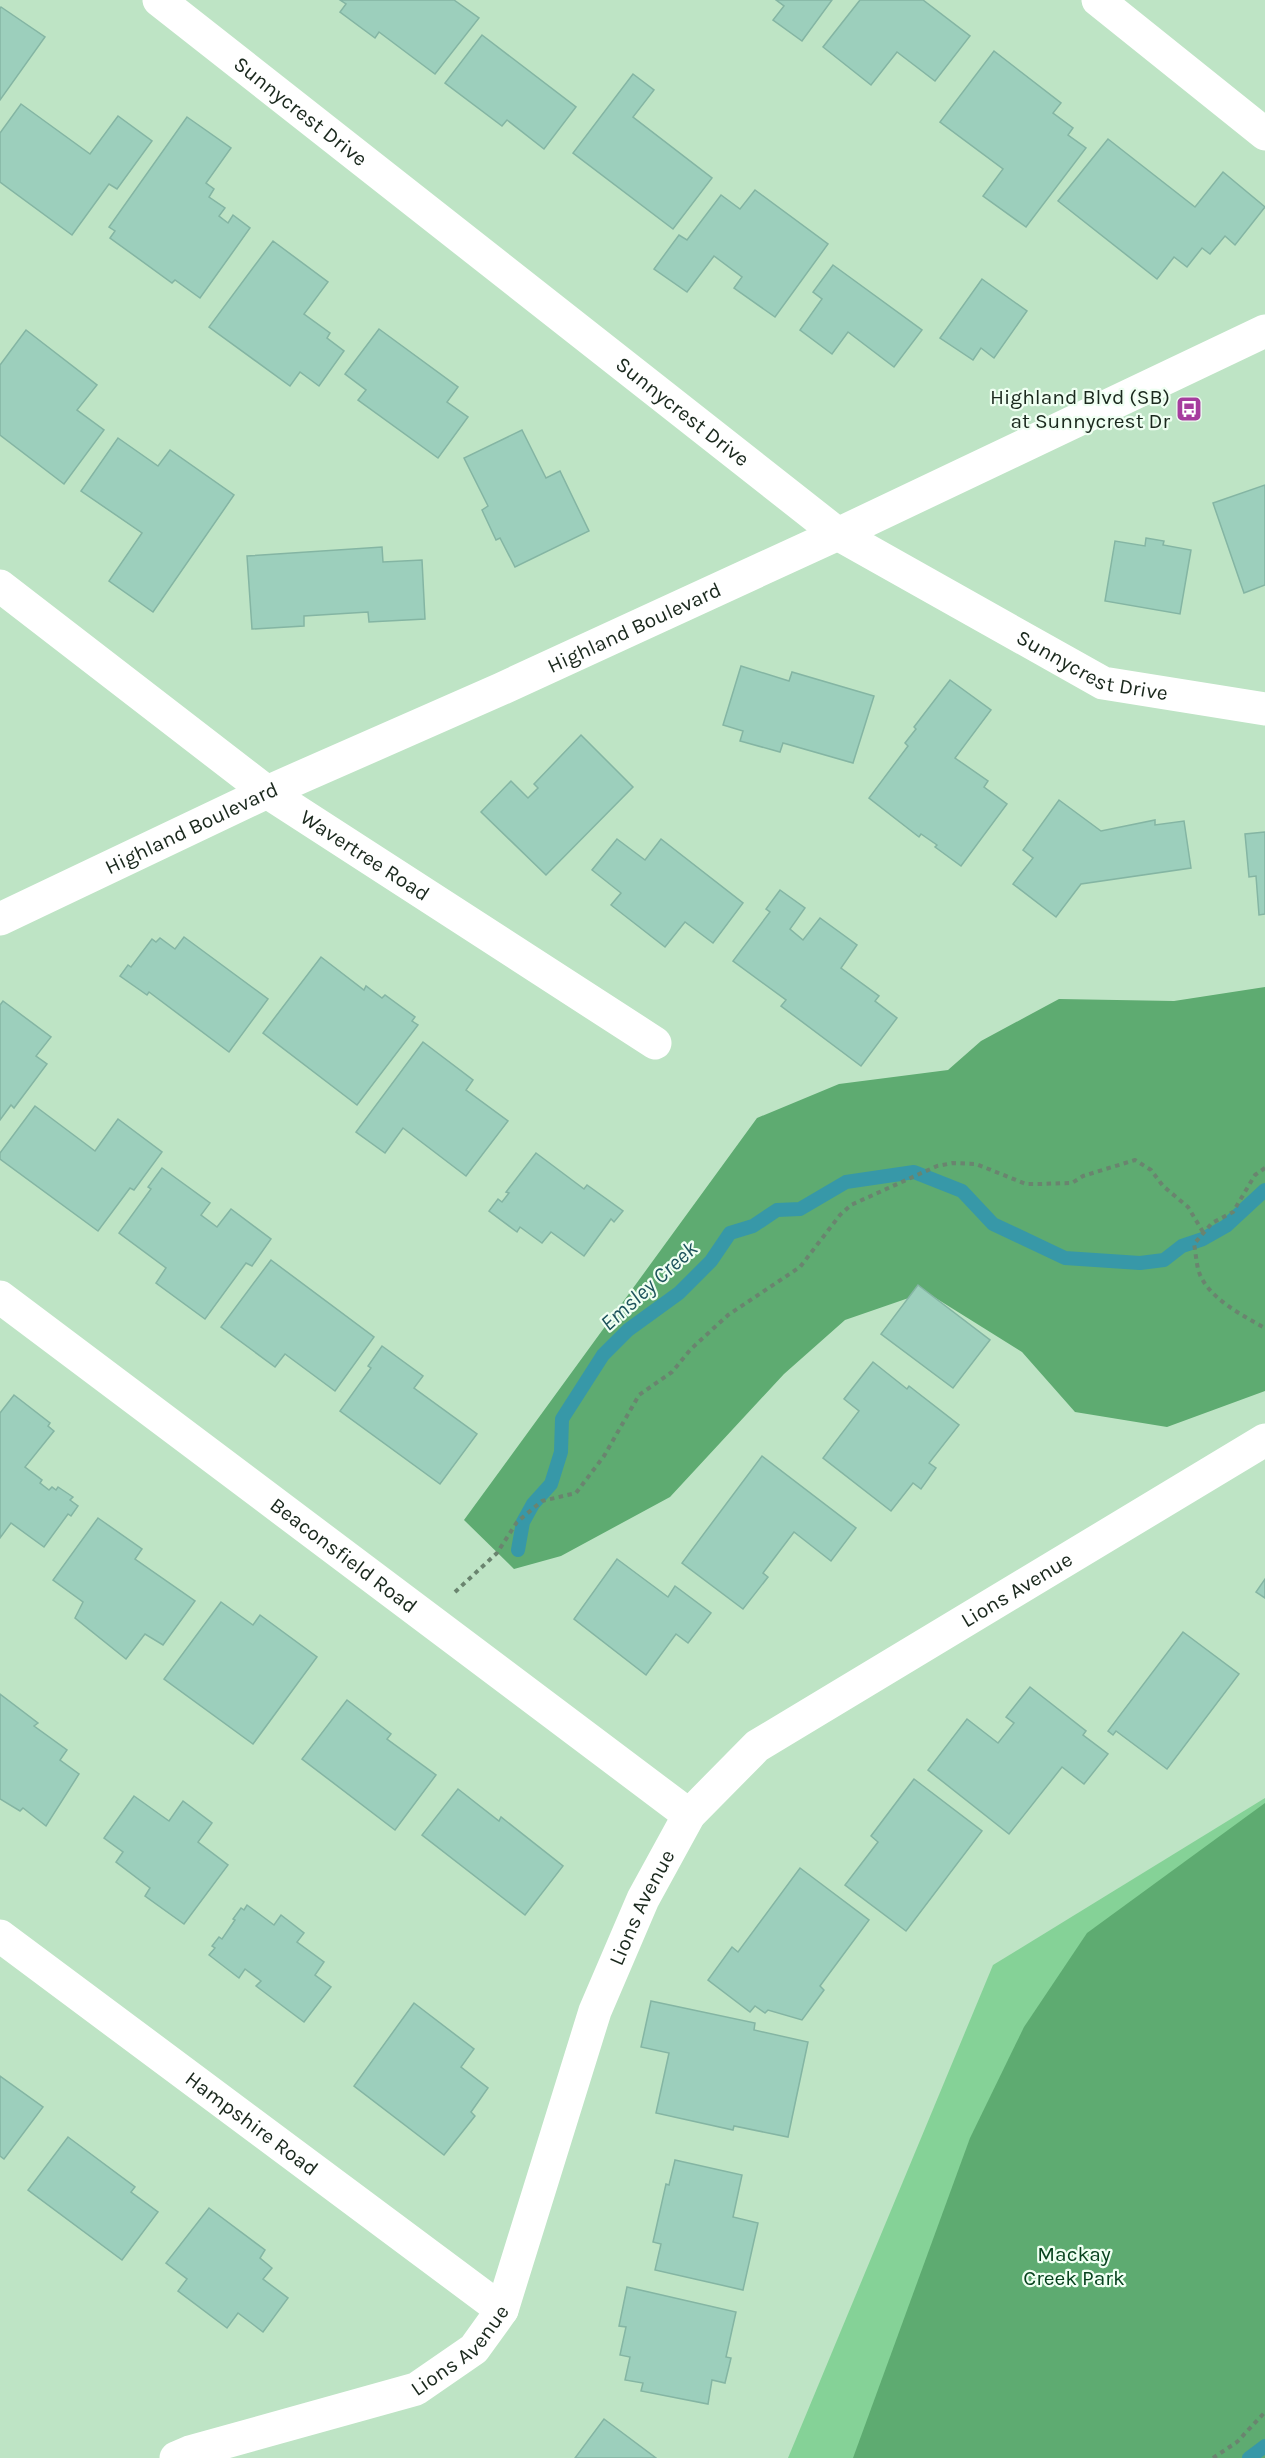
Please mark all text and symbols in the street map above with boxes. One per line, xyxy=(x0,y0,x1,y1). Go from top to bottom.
street label: Sunnycrest Drive xyxy=(229,52,372,171)
street label: Sunnycrest Drive xyxy=(611,352,754,471)
place label: Highland Blvd (SB) at Sunnycrest Dr xyxy=(990,385,1170,433)
bus stop icon: Highland Blvd (SB) at Sunnycrest Dr xyxy=(1174,394,1204,424)
street label: Highland Boulevard xyxy=(544,577,725,678)
street label: Sunnycrest Drive xyxy=(1012,625,1170,705)
street label: Highland Boulevard xyxy=(101,777,282,879)
street label: Wavertree Road xyxy=(296,805,434,906)
water label: Emsley Creek xyxy=(595,1235,703,1336)
street label: Beaconsfield Road xyxy=(266,1492,422,1618)
street label: Lions Avenue xyxy=(957,1547,1077,1632)
street label: Lions Avenue xyxy=(604,1845,680,1969)
street label: Hampshire Road xyxy=(181,2066,323,2181)
park label: Mackay Creek Park xyxy=(1023,2242,1125,2290)
street label: Lions Avenue xyxy=(406,2300,514,2401)

